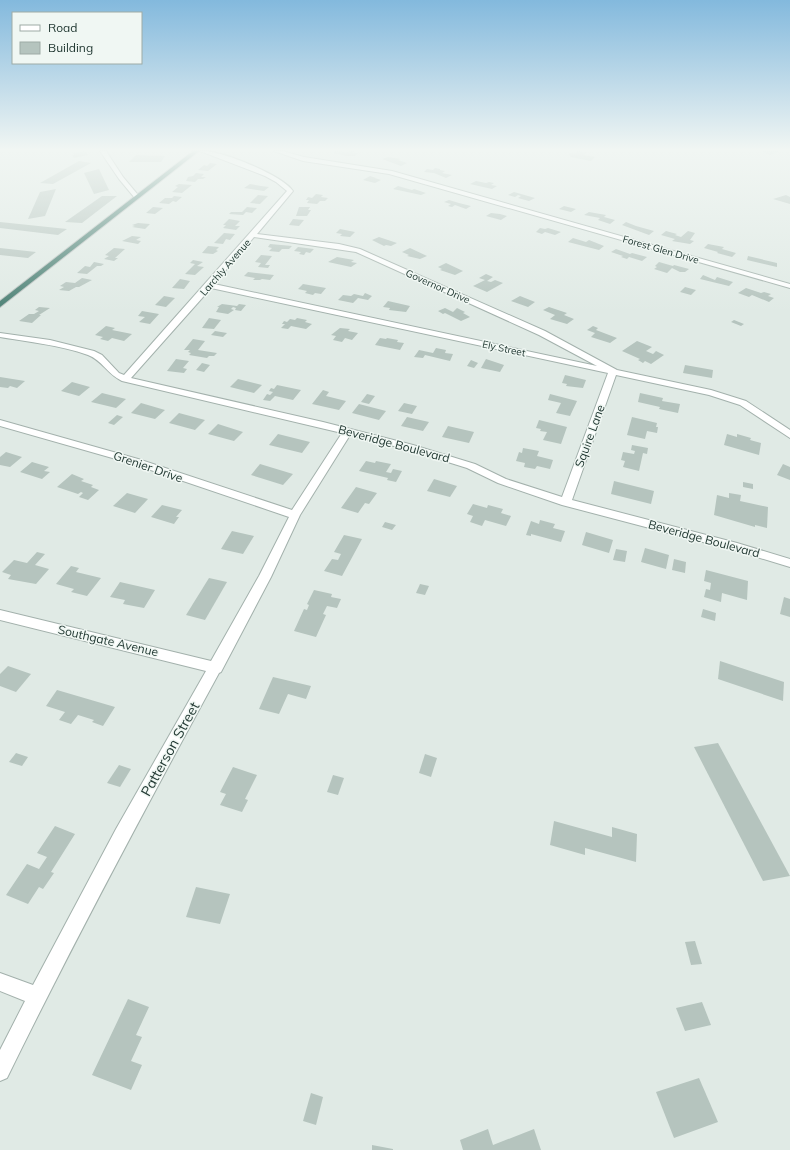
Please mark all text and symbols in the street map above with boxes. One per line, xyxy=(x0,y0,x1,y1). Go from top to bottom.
legend xyxy=(12,12,142,64)
text: Road xyxy=(48,20,77,35)
text: Building xyxy=(48,40,93,55)
street label: Forest Glen Drive xyxy=(621,232,701,267)
street label: Larchly Avenue xyxy=(197,236,254,298)
street label: Governor Drive xyxy=(404,266,472,306)
street label: Ely Street xyxy=(481,338,527,360)
street label: Squire Lane xyxy=(571,402,608,469)
street label: Beveridge Boulevard xyxy=(337,421,452,466)
street label: Grenier Drive xyxy=(111,448,185,485)
street label: Beveridge Boulevard xyxy=(647,516,762,561)
street label: Southgate Avenue xyxy=(56,622,160,659)
street label: Patterson Street xyxy=(137,699,203,799)

